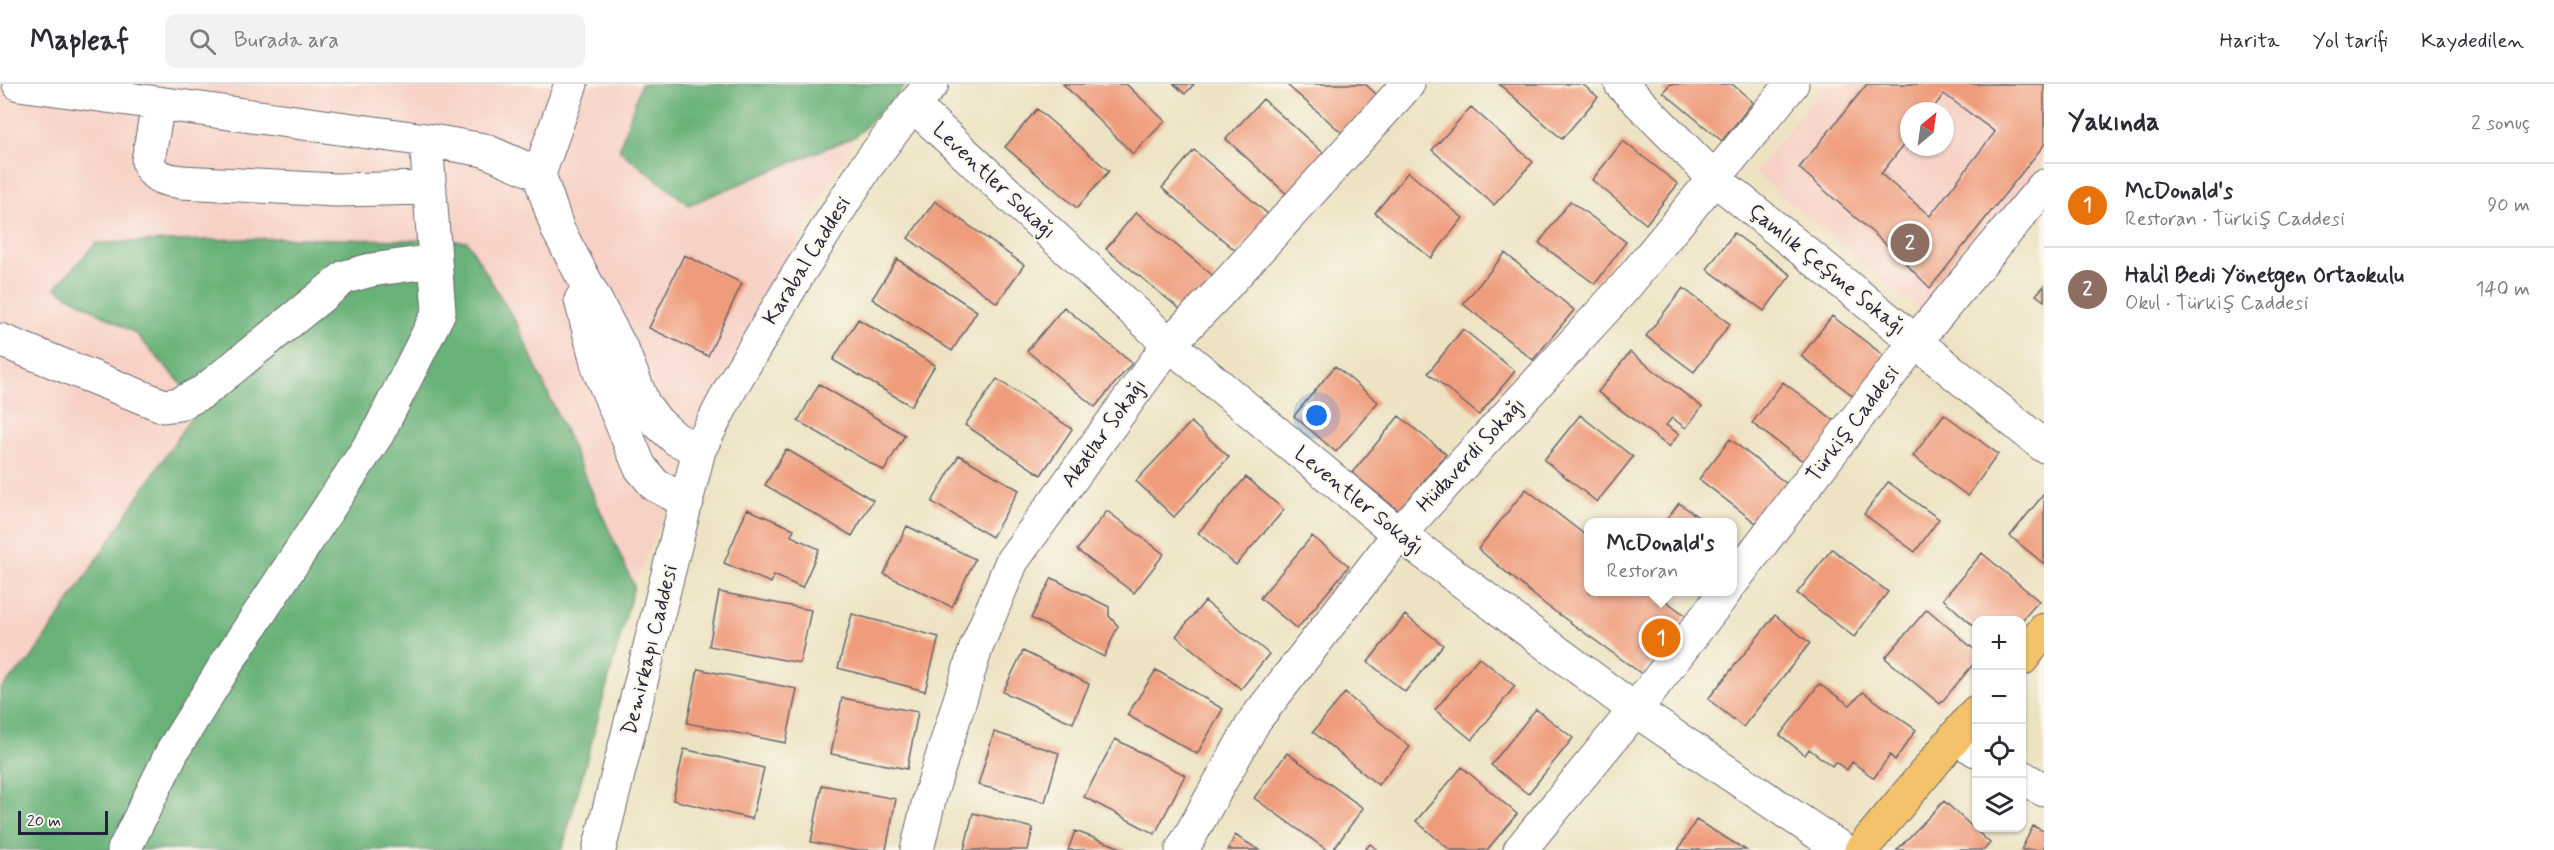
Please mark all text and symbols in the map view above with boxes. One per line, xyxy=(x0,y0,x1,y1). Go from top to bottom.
search box xyxy=(165,14,585,68)
text: Mapleaf xyxy=(30,23,129,60)
icon: search xyxy=(186,25,219,58)
text: Burada ara xyxy=(234,27,339,55)
text: Harita xyxy=(2219,27,2280,55)
text: Yol tarifi xyxy=(2313,27,2388,55)
text: Kaydedilen xyxy=(2421,27,2524,55)
north arrow xyxy=(1900,102,1954,156)
text: Yakında xyxy=(2068,106,2160,140)
text: 2 sonuç xyxy=(2471,110,2530,137)
street label: Leventler Sokağı xyxy=(926,116,1062,246)
text: McDonald's xyxy=(2125,178,2233,206)
street label: Karabal Caddesi xyxy=(756,192,858,330)
text: 1 xyxy=(2083,192,2092,219)
text: 90 m xyxy=(2487,192,2530,219)
street label: Çamlık Çeşme Sokağı xyxy=(1742,198,1912,342)
text: Restoran · Türkiş Caddesi xyxy=(2125,206,2345,233)
pin: 2 xyxy=(1890,220,1930,266)
text: Halil Bedi Yönetgen Ortaokulu xyxy=(2125,262,2404,290)
text: 2 xyxy=(2083,276,2092,303)
text: 140 m xyxy=(2476,276,2530,303)
text: Okul · Türkiş Caddesi xyxy=(2125,290,2308,317)
street label: Türkiş Caddesi xyxy=(1800,360,1906,488)
street label: Akatlar Sokağı xyxy=(1055,373,1153,493)
street label: Hüdaverdi Sokağı xyxy=(1411,392,1531,518)
your location xyxy=(1302,401,1331,430)
street label: Leventler Sokağı xyxy=(1288,440,1430,562)
popup xyxy=(1584,518,1737,596)
text: McDonald's xyxy=(1607,530,1714,558)
text: Restoran xyxy=(1607,558,1679,585)
street label: Demirkapı Caddesi xyxy=(615,562,685,738)
pin: 1 xyxy=(1642,616,1680,660)
map controls xyxy=(1972,616,2026,832)
button: + xyxy=(1972,616,2026,670)
button: − xyxy=(1972,670,2026,724)
button: locate xyxy=(1972,724,2026,778)
button: layers xyxy=(1972,778,2026,832)
scale bar xyxy=(18,808,108,836)
text: 20 m xyxy=(27,811,61,832)

